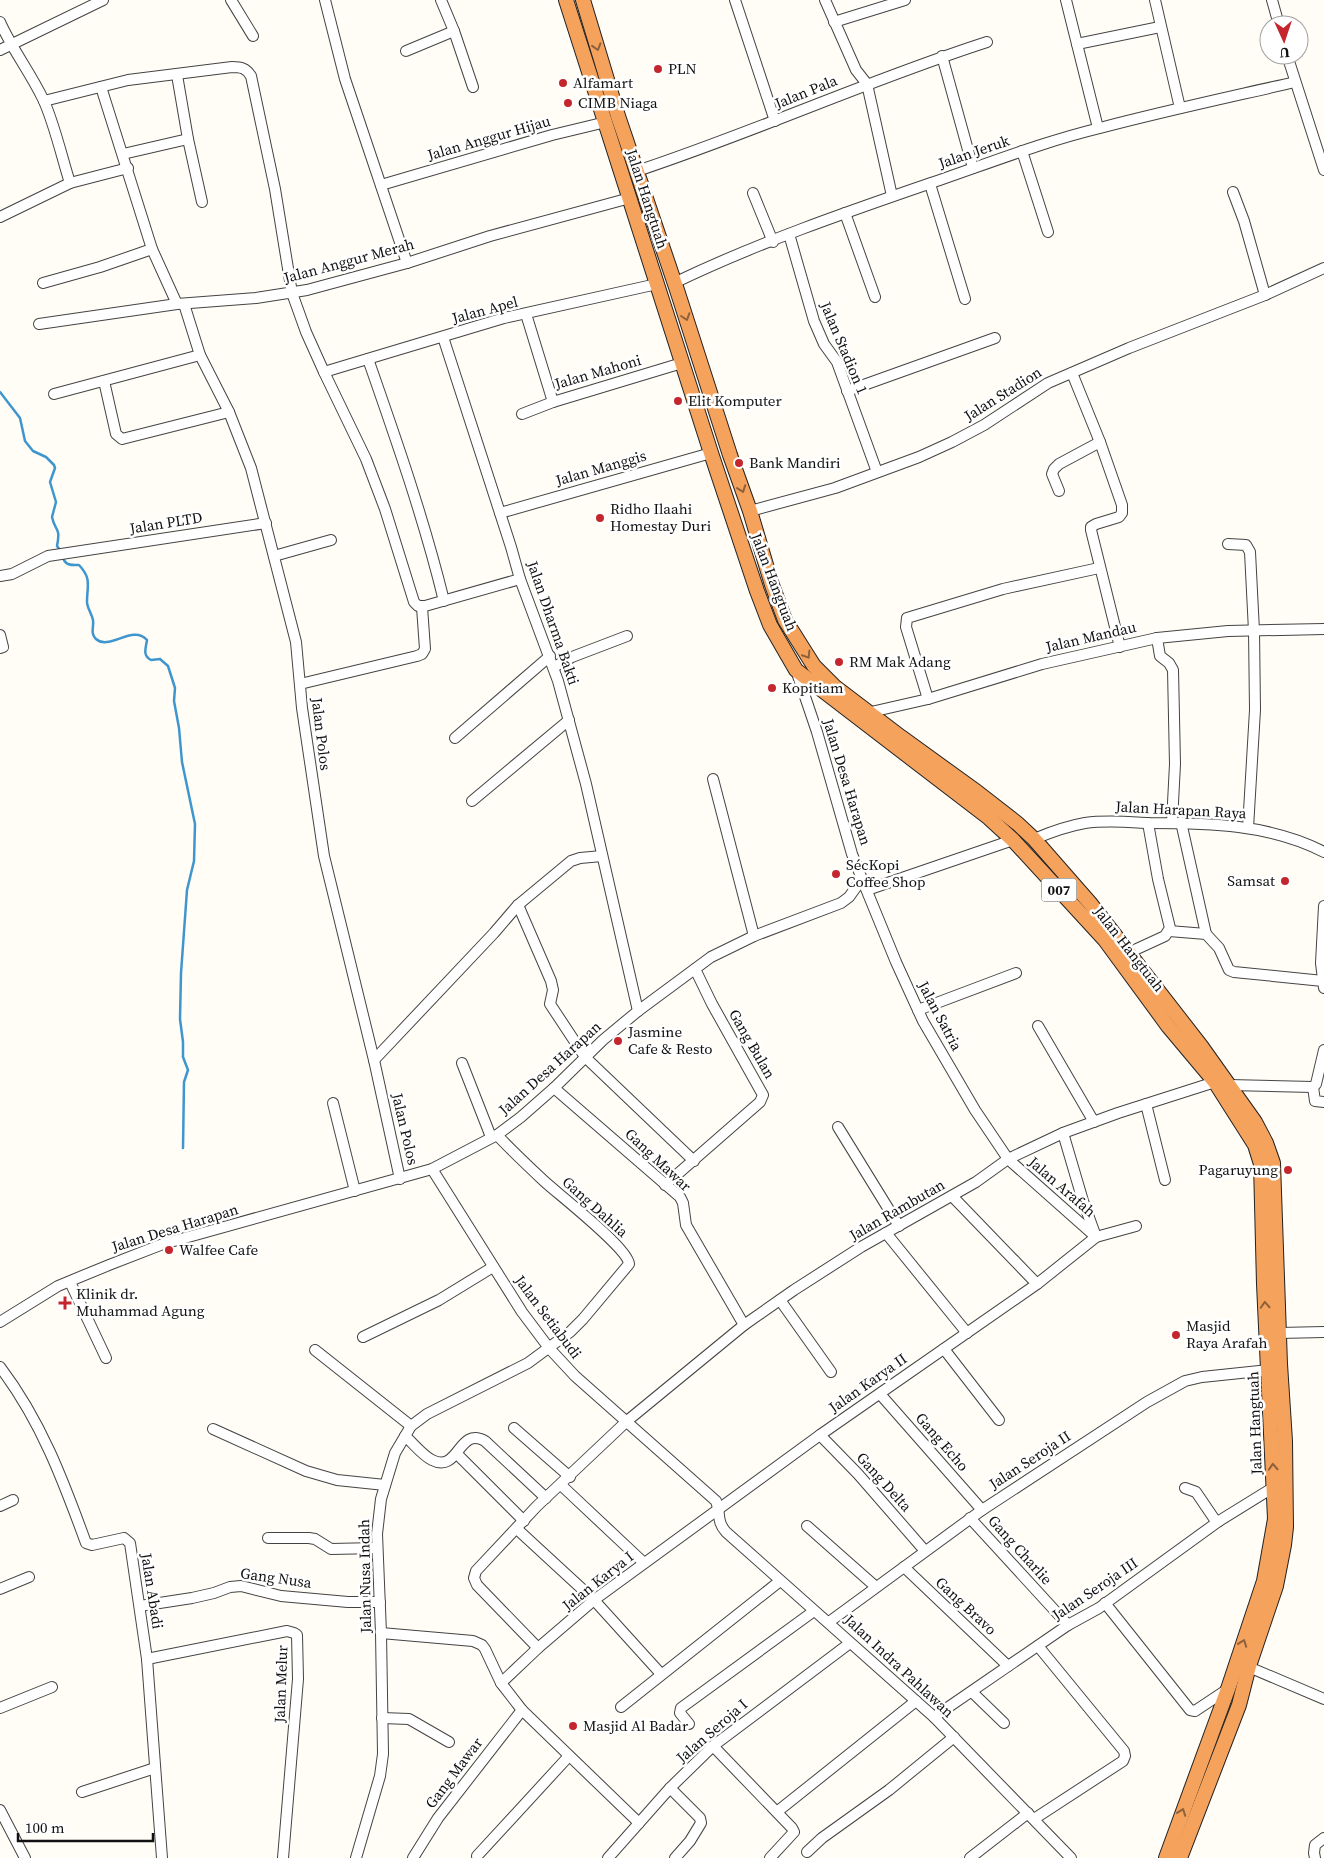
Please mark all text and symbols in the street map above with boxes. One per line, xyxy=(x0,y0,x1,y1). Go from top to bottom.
north arrow xyxy=(1259,15,1309,65)
one-way arrow xyxy=(592,42,602,50)
text: U xyxy=(1279,43,1290,63)
place label: PLN xyxy=(668,58,697,79)
marker: PLN xyxy=(652,63,664,75)
street label: Jalan Pala xyxy=(770,69,841,114)
place label: Alfamart xyxy=(573,72,633,93)
marker: Alfamart xyxy=(557,77,569,89)
place label: CIMB Niaga xyxy=(578,92,658,113)
marker: CIMB Niaga xyxy=(562,97,574,109)
street label: Jalan Anggur Hijau xyxy=(424,110,553,165)
street label: Jalan Jeruk xyxy=(935,129,1013,174)
street label: Jalan Hangtuah xyxy=(621,145,673,251)
street label: Jalan Anggur Merah xyxy=(280,233,416,288)
street label: Jalan Apel xyxy=(449,290,521,329)
street label: Jalan Stadion 1 xyxy=(815,297,873,397)
one-way arrow xyxy=(680,313,690,321)
street label: Jalan Mahoni xyxy=(551,349,644,394)
street label: Jalan Stadion xyxy=(959,361,1045,426)
place label: Elit Komputer xyxy=(688,390,782,411)
marker: Elit Komputer xyxy=(672,395,684,407)
street label: Jalan Manggis xyxy=(552,445,649,491)
place label: Bank Mandiri xyxy=(749,452,840,473)
marker: Bank Mandiri xyxy=(733,457,745,469)
one-way arrow xyxy=(736,484,746,492)
place label: Ridho Ilaahi Homestay Duri xyxy=(610,498,711,536)
street label: Jalan PLTD xyxy=(127,506,204,539)
marker: Ridho Ilaahi Homestay Duri xyxy=(594,512,606,524)
street label: Jalan Hangtuah xyxy=(746,529,803,634)
street label: Jalan Dharma Bakti xyxy=(522,557,585,688)
street label: Jalan Mandau xyxy=(1043,616,1138,657)
one-way arrow xyxy=(800,650,810,659)
place label: RM Mak Adang xyxy=(849,651,951,672)
marker: RM Mak Adang xyxy=(833,656,845,668)
place label: Kopitiam xyxy=(782,677,844,698)
marker: Kopitiam xyxy=(766,682,778,694)
street label: Jalan Polos xyxy=(306,695,336,772)
street label: Jalan Desa Harapan xyxy=(818,715,877,848)
street label: Jalan Harapan Raya xyxy=(1114,796,1247,823)
place label: SécKopi Coffee Shop xyxy=(846,854,926,892)
marker: SécKopi Coffee Shop xyxy=(830,868,842,880)
place label: Samsat xyxy=(1227,870,1275,891)
marker: Samsat xyxy=(1279,875,1291,887)
road number: 007 xyxy=(1042,878,1076,902)
street label: Jalan Hangtuah xyxy=(1089,901,1170,996)
street label: Jalan Satria xyxy=(913,976,968,1055)
street label: Gang Bulan xyxy=(724,1005,781,1082)
street label: Jalan Desa Harapan xyxy=(493,1016,605,1120)
place label: Jasmine Cafe & Resto xyxy=(627,1021,713,1059)
marker: Jasmine Cafe & Resto xyxy=(612,1035,624,1047)
street label: Jalan Polos xyxy=(387,1090,424,1167)
street label: Gang Mawar xyxy=(621,1123,697,1196)
street label: Jalan Arafah xyxy=(1023,1151,1101,1222)
place label: Pagaruyung xyxy=(1199,1159,1278,1180)
marker: Pagaruyung xyxy=(1282,1164,1294,1176)
street label: Gang Dahlia xyxy=(558,1171,633,1242)
street label: Jalan Rambutan xyxy=(844,1174,948,1246)
street label: Jalan Desa Harapan xyxy=(108,1198,241,1257)
place label: Walfee Cafe xyxy=(179,1239,259,1260)
marker: Walfee Cafe xyxy=(163,1244,175,1256)
street label: Jalan Setiabudi xyxy=(509,1270,587,1363)
place label: Klinik dr. Muhammad Agung xyxy=(76,1283,205,1321)
marker: Klinik dr. Muhammad Agung xyxy=(58,1296,72,1310)
one-way arrow xyxy=(1260,1301,1271,1309)
place label: Masjid Raya Arafah xyxy=(1186,1315,1268,1353)
marker: Masjid Raya Arafah xyxy=(1170,1329,1182,1341)
street label: Jalan Karya II xyxy=(824,1348,911,1418)
street label: Jalan Hangtuah xyxy=(1242,1371,1267,1476)
street label: Gang Echo xyxy=(911,1408,974,1476)
street label: Jalan Seroja II xyxy=(984,1425,1075,1494)
street label: Gang Delta xyxy=(852,1447,917,1516)
one-way arrow xyxy=(1268,1463,1278,1470)
street label: Gang Charlie xyxy=(983,1510,1057,1589)
street label: Jalan Nusa Indah xyxy=(353,1519,376,1634)
street label: Jalan Karya I xyxy=(557,1546,638,1616)
street label: Jalan Abadi xyxy=(136,1550,169,1630)
street label: Jalan Seroja III xyxy=(1047,1552,1142,1626)
street label: Gang Nusa xyxy=(239,1562,313,1593)
street label: Gang Bravo xyxy=(931,1572,1002,1639)
street label: Jalan Indra Pahlawan xyxy=(839,1609,959,1722)
one-way arrow xyxy=(1237,1639,1247,1648)
street label: Jalan Melur xyxy=(269,1644,292,1724)
street label: Jalan Seroja I xyxy=(671,1694,752,1768)
place label: Masjid Al Badar xyxy=(583,1715,689,1736)
marker: Masjid Al Badar xyxy=(567,1720,579,1732)
street label: Gang Mawar xyxy=(420,1732,488,1812)
one-way arrow xyxy=(1176,1808,1186,1817)
scale bar xyxy=(18,1810,152,1842)
text: 100 m xyxy=(25,1817,65,1838)

